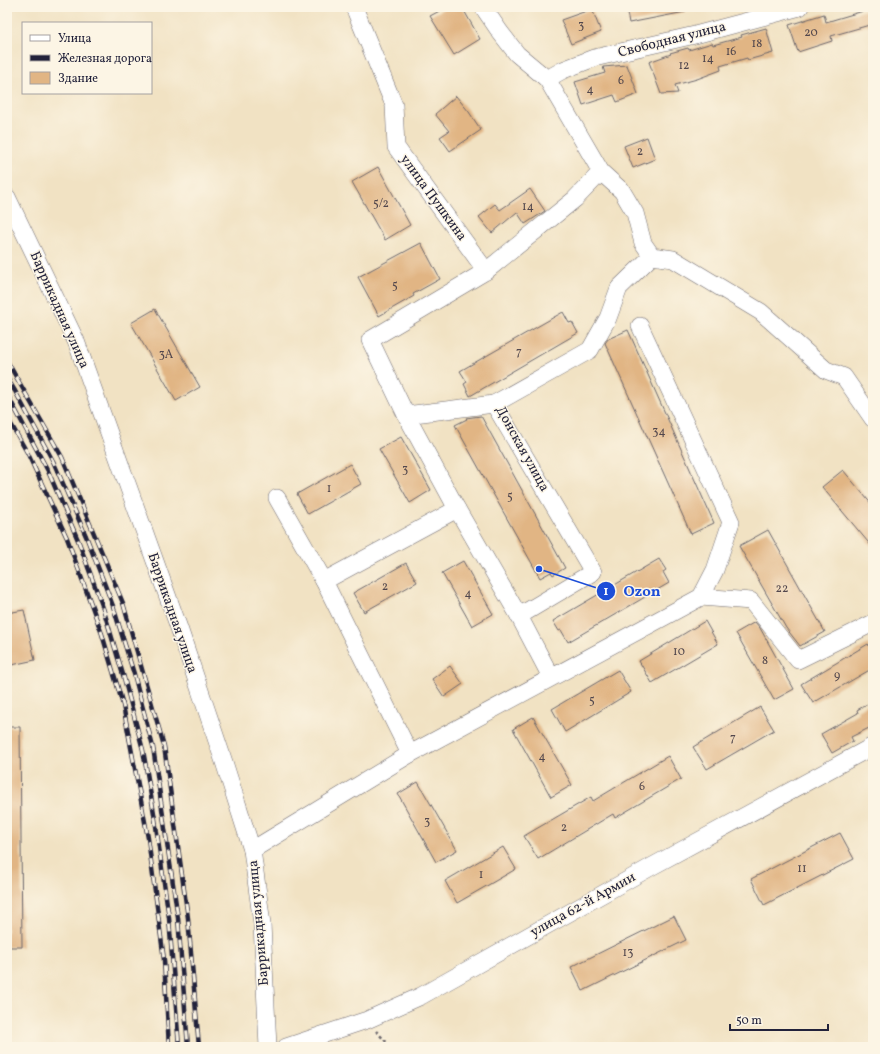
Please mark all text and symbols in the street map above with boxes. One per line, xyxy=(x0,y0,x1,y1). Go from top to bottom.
street label: Свободная улица xyxy=(616,17,728,63)
house number: 3 xyxy=(578,18,584,34)
legend xyxy=(22,22,152,94)
house number: 20 xyxy=(804,25,818,41)
text: Улица xyxy=(58,31,91,47)
house number: 18 xyxy=(752,36,762,52)
house number: 16 xyxy=(726,44,736,60)
text: Железная дорога xyxy=(58,51,152,67)
house number: 14 xyxy=(702,51,714,67)
house number: 12 xyxy=(678,58,690,74)
text: Здание xyxy=(58,71,98,87)
house number: 6 xyxy=(618,73,624,89)
house number: 4 xyxy=(586,82,594,98)
house number: 2 xyxy=(637,144,643,160)
street label: улица Пушкина xyxy=(395,151,471,245)
house number: 5/2 xyxy=(373,196,389,212)
house number: 14 xyxy=(522,199,534,215)
street label: Баррикадная улица xyxy=(25,248,93,372)
house number: 5 xyxy=(392,278,398,294)
house number: 7 xyxy=(516,344,522,360)
house number: 3А xyxy=(159,347,174,363)
street label: Донская улица xyxy=(491,403,553,495)
house number: 34 xyxy=(652,424,666,440)
house number: 3 xyxy=(402,462,408,478)
house number: 1 xyxy=(327,481,331,497)
house number: 5 xyxy=(507,489,513,505)
street label: Баррикадная улица xyxy=(142,550,202,676)
callout: Ozon xyxy=(596,578,669,605)
house number: 2 xyxy=(382,579,388,595)
house number: 22 xyxy=(776,581,788,597)
text: Ozon xyxy=(623,582,661,603)
text: 1 xyxy=(604,584,609,600)
house number: 4 xyxy=(464,586,472,602)
house number: 10 xyxy=(673,644,685,660)
house number: 8 xyxy=(762,653,768,669)
house number: 9 xyxy=(834,668,840,684)
house number: 5 xyxy=(589,693,595,709)
house number: 7 xyxy=(730,730,736,746)
house number: 4 xyxy=(538,749,546,765)
house number: 6 xyxy=(639,779,645,795)
house number: 3 xyxy=(424,814,430,830)
house number: 2 xyxy=(561,820,567,836)
street label: Баррикадная улица xyxy=(244,859,274,987)
house number: 11 xyxy=(797,861,807,877)
house number: 1 xyxy=(479,867,483,883)
street label: улица 62-й Армии xyxy=(527,868,640,942)
house number: 13 xyxy=(623,945,633,961)
scale bar xyxy=(730,1006,828,1032)
text: 50 m xyxy=(736,1013,762,1029)

